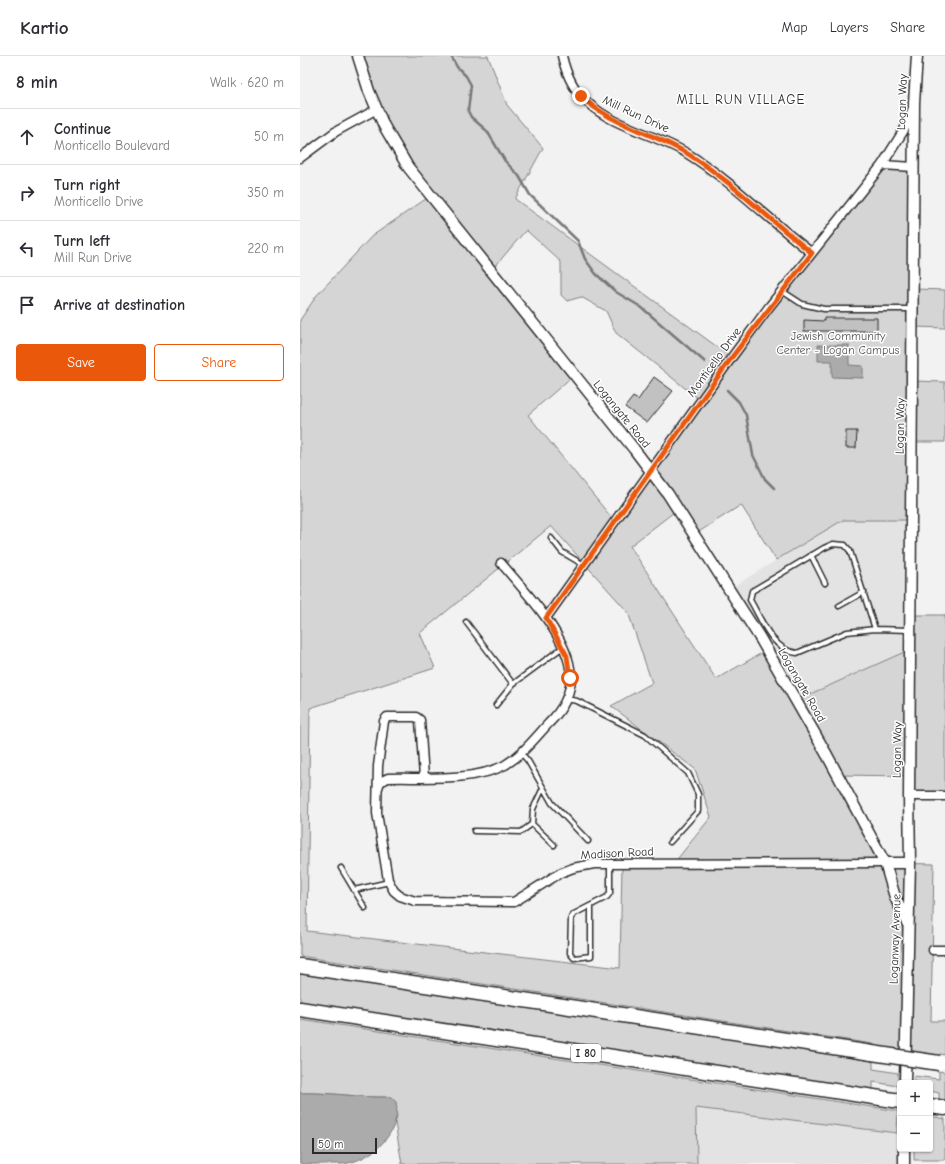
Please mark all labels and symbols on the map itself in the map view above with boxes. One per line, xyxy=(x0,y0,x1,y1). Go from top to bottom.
street label: Logan Way xyxy=(894,73,910,130)
route end xyxy=(572,87,590,105)
street label: Mill Run Drive xyxy=(601,92,671,136)
district label: MILL RUN VILLAGE xyxy=(677,92,805,107)
street label: Monticello Drive xyxy=(684,325,744,399)
park label: Jewish Community Center - Logan Campus xyxy=(776,329,900,357)
street label: Logangate Road xyxy=(590,377,654,451)
street label: Logan Way xyxy=(893,397,908,454)
street label: Logangate Road xyxy=(775,646,829,724)
route start xyxy=(561,669,579,687)
street label: Logan Way xyxy=(890,721,905,778)
street label: Madison Road xyxy=(580,844,654,862)
street label: Loganway Avenue xyxy=(886,894,904,984)
road number: I 80 xyxy=(571,1044,601,1062)
scale bar xyxy=(312,1136,377,1155)

